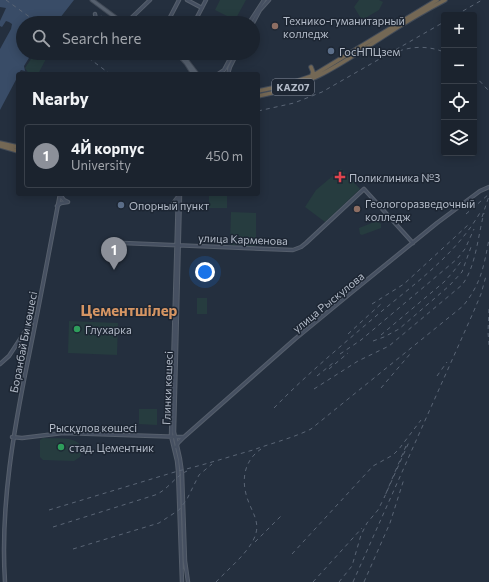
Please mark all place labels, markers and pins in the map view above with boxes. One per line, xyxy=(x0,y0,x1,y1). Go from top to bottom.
place label: Технико-гуманитарный колледж xyxy=(283,14,405,40)
marker: Технико-гуманитарный колледж xyxy=(270,21,280,31)
place label: ГосНПЦзем xyxy=(339,45,400,58)
marker: ГосНПЦзем xyxy=(326,46,336,56)
marker: Поликлиника №3 xyxy=(334,171,346,183)
place label: Поликлиника №3 xyxy=(349,171,440,184)
place label: Геологоразведочный колледж xyxy=(365,197,475,223)
place label: Опорный пункт xyxy=(129,199,209,212)
marker: Опорный пункт xyxy=(116,200,126,210)
marker: Геологоразведочный колледж xyxy=(352,204,362,214)
pin: 1 xyxy=(101,237,127,270)
place label: Глухарка xyxy=(85,323,132,336)
marker: Глухарка xyxy=(72,324,82,334)
place label: стад. Цементник xyxy=(69,441,154,454)
marker: стад. Цементник xyxy=(56,442,66,452)

